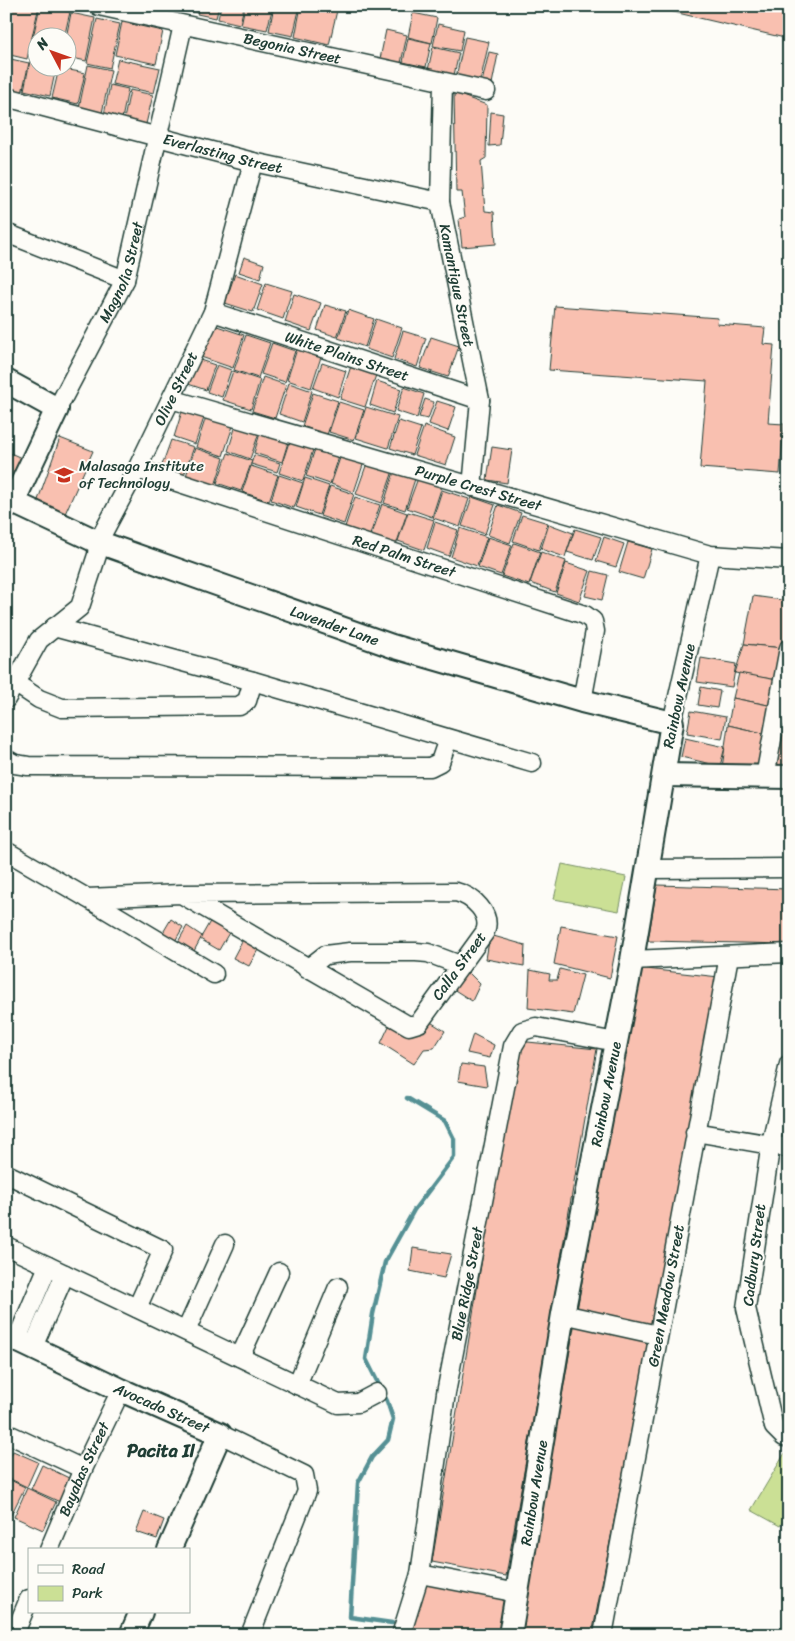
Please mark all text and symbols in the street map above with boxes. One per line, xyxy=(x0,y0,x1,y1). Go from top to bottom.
street label: Begonia Street xyxy=(241,25,344,72)
north arrow xyxy=(28,28,78,78)
text: N xyxy=(29,32,55,56)
street label: Everlasting Street xyxy=(160,126,285,181)
street label: Magnolia Street xyxy=(92,218,151,328)
street label: Kamantigue Street xyxy=(432,221,482,349)
street label: White Plains Street xyxy=(282,324,413,389)
street label: Olive Street xyxy=(147,347,205,430)
place label: Malasaga Institute of Technology xyxy=(79,453,204,496)
street label: Purple Crest Street xyxy=(412,457,546,519)
school or university icon: Malasaga Institute of Technology xyxy=(53,464,75,486)
street label: Red Palm Street xyxy=(349,527,460,585)
street label: Lavender Lane xyxy=(287,598,383,654)
street label: Rainbow Avenue xyxy=(655,641,703,751)
street label: Calla Street xyxy=(425,926,493,1006)
street label: Rainbow Avenue xyxy=(583,1039,629,1149)
street label: Cadbury Street xyxy=(735,1202,773,1308)
street label: Green Meadow Street xyxy=(640,1222,692,1369)
street label: Blue Ridge Street xyxy=(443,1224,491,1343)
street label: Avocado Street xyxy=(108,1375,215,1441)
street label: Bayabas Street xyxy=(51,1417,117,1521)
district label: Pacita II xyxy=(127,1435,196,1467)
street label: Rainbow Avenue xyxy=(513,1438,555,1548)
legend xyxy=(28,1548,190,1614)
text: Road xyxy=(72,1556,105,1582)
text: Park xyxy=(72,1580,103,1606)

